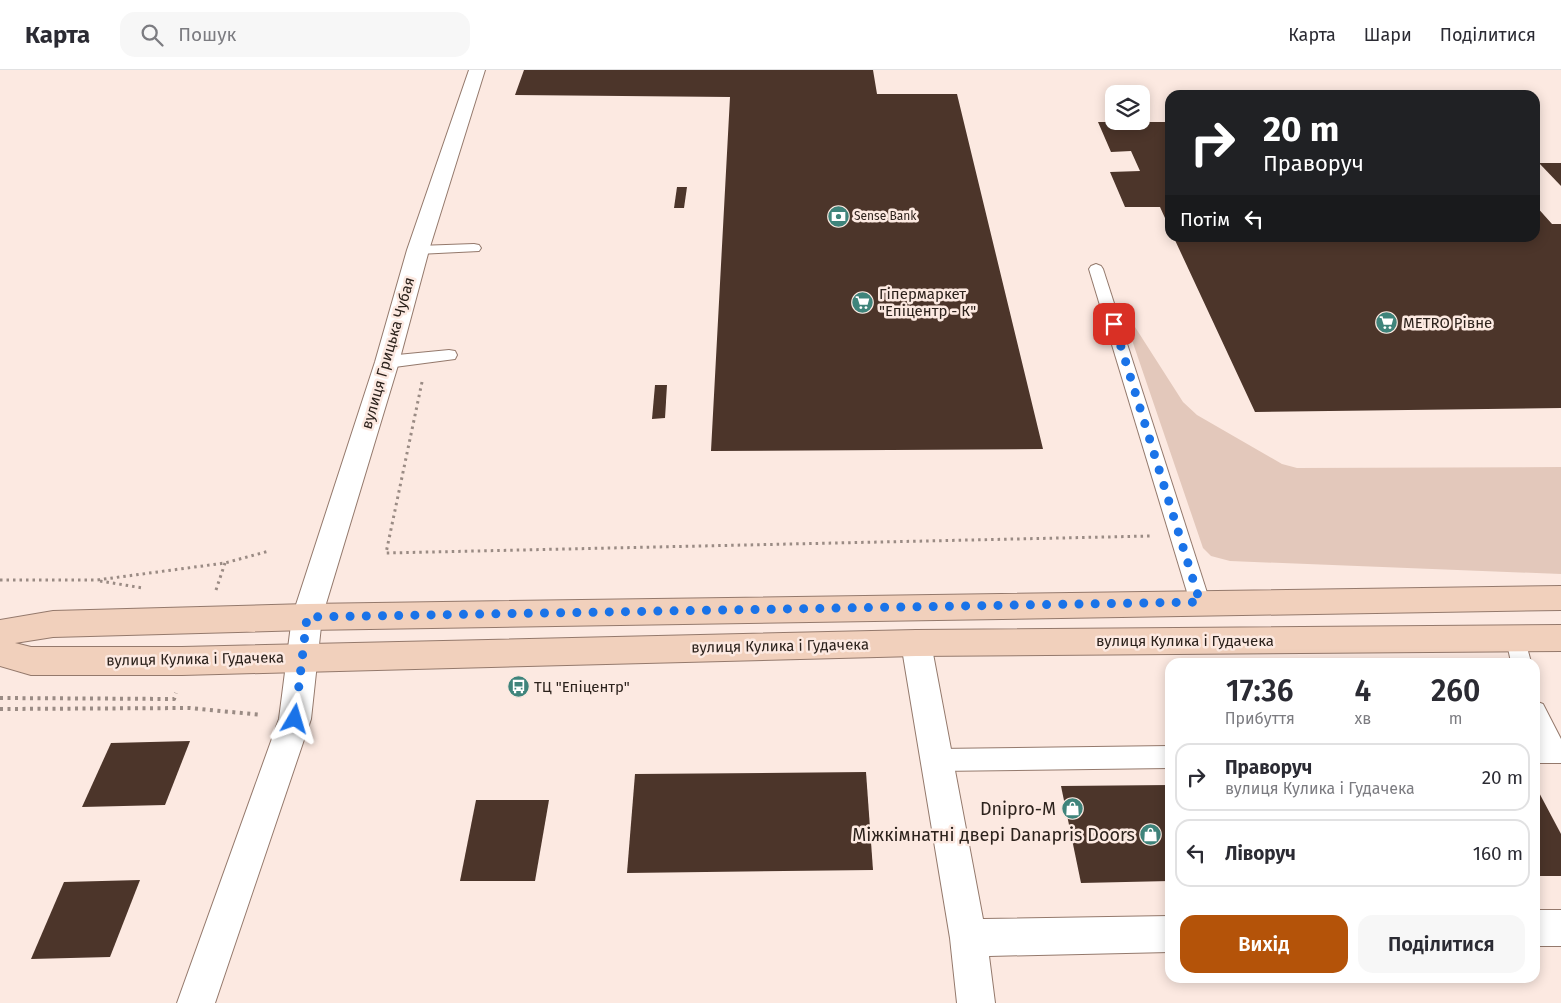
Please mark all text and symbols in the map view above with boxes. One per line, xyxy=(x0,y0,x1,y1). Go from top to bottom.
search box xyxy=(120,12,470,57)
text: Карта xyxy=(25,21,90,49)
icon: search xyxy=(138,21,166,49)
text: Пошук xyxy=(178,23,236,46)
text: Карта xyxy=(1288,24,1336,46)
text: Шари xyxy=(1364,24,1412,46)
text: Поділитися xyxy=(1440,24,1536,46)
map controls xyxy=(1105,85,1150,130)
button: layers xyxy=(1105,85,1150,130)
text: 20 m xyxy=(1263,108,1339,150)
icon: right xyxy=(1180,110,1245,175)
text: Праворуч xyxy=(1263,150,1364,177)
bank icon: Sense Bank xyxy=(826,204,850,228)
icon: left xyxy=(1240,205,1268,233)
text: Потім xyxy=(1180,208,1230,231)
place label: Sense Bank xyxy=(854,209,917,223)
street label: вулиця Грицька Чубая xyxy=(358,275,418,431)
place label: Гіпермаркет "Епіцентр - К" xyxy=(879,285,976,320)
supermarket icon: Гіпермаркет "Епіцентр - К" xyxy=(851,291,875,315)
pin xyxy=(1093,303,1135,345)
icon: arrive xyxy=(1100,310,1128,338)
supermarket icon: METRO Рівне xyxy=(1375,311,1399,335)
place label: METRO Рівне xyxy=(1403,314,1492,332)
street label: вулиця Кулика і Гудачека xyxy=(1096,632,1274,650)
street label: вулиця Кулика і Гудачека xyxy=(691,635,869,657)
street label: вулиця Кулика і Гудачека xyxy=(106,648,284,670)
text: 17:36 xyxy=(1226,673,1293,709)
text: 4 xyxy=(1354,673,1371,709)
text: 260 xyxy=(1431,673,1480,709)
bus stop icon: ТЦ "Епіцентр" xyxy=(506,675,530,699)
place label: ТЦ "Епіцентр" xyxy=(534,678,630,696)
position arrow xyxy=(268,692,320,744)
text: Прибуття xyxy=(1225,709,1295,728)
text: хв xyxy=(1354,709,1371,728)
text: m xyxy=(1449,709,1462,728)
text: Праворуч xyxy=(1225,756,1312,779)
icon: right xyxy=(1182,763,1210,791)
text: 20 m xyxy=(1482,766,1523,789)
text: вулиця Кулика і Гудачека xyxy=(1225,779,1415,798)
shop icon: Dnipro-M xyxy=(1060,797,1084,821)
place label: Dnipro-M xyxy=(980,798,1056,820)
shop icon: Міжкімнатні двері Danapris Doors xyxy=(1139,823,1163,847)
place label: Міжкімнатні двері Danapris Doors xyxy=(852,824,1135,846)
icon: left xyxy=(1182,839,1210,867)
text: Ліворуч xyxy=(1225,842,1296,865)
text: 160 m xyxy=(1473,842,1523,865)
button: Вихід xyxy=(1180,915,1348,973)
button: Поділитися xyxy=(1358,915,1525,973)

